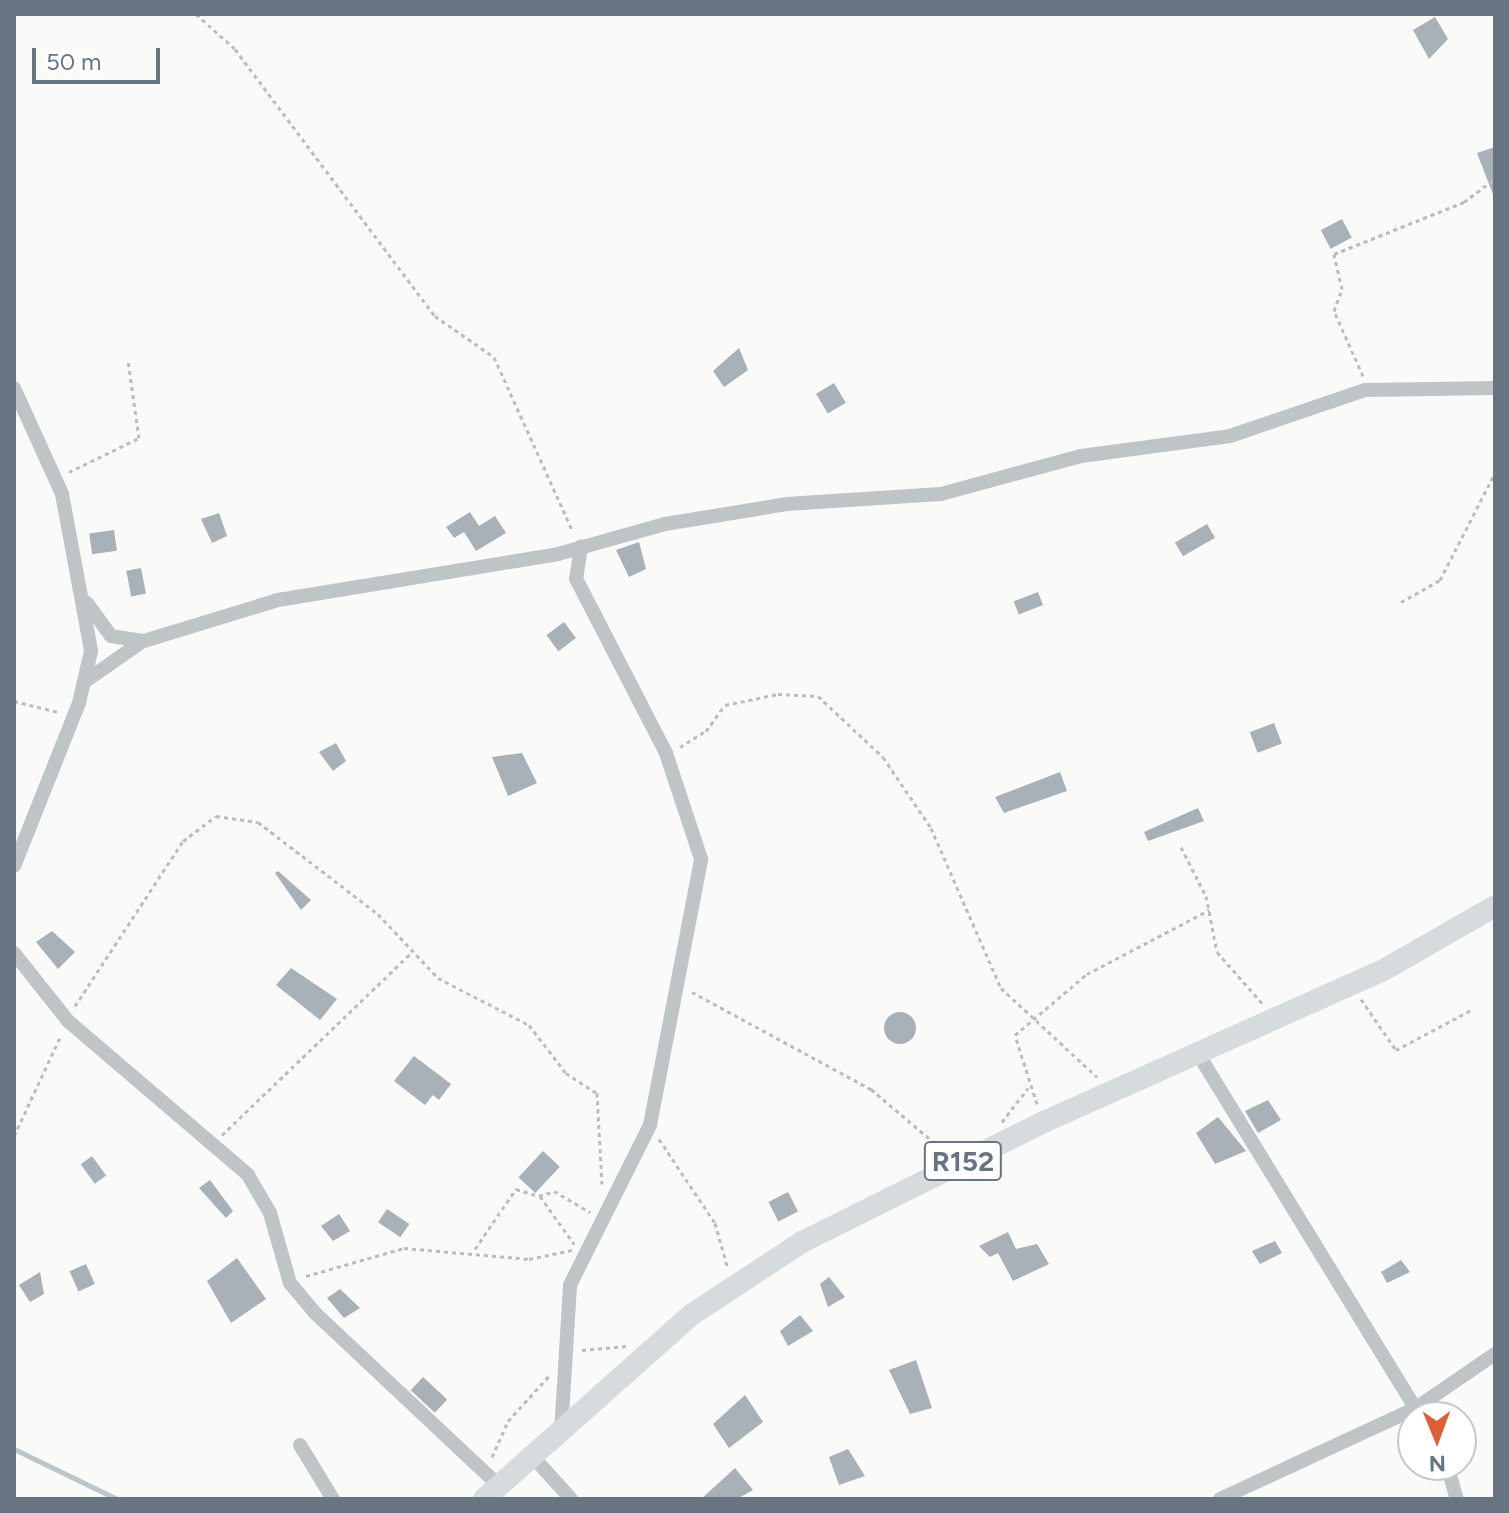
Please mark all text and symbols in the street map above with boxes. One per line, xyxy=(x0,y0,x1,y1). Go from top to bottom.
scale bar xyxy=(36,32,164,82)
text: 50 m xyxy=(46,47,102,76)
road number: R152 xyxy=(923,1137,1003,1185)
north arrow xyxy=(1397,1401,1477,1481)
text: N xyxy=(1429,1450,1446,1477)

